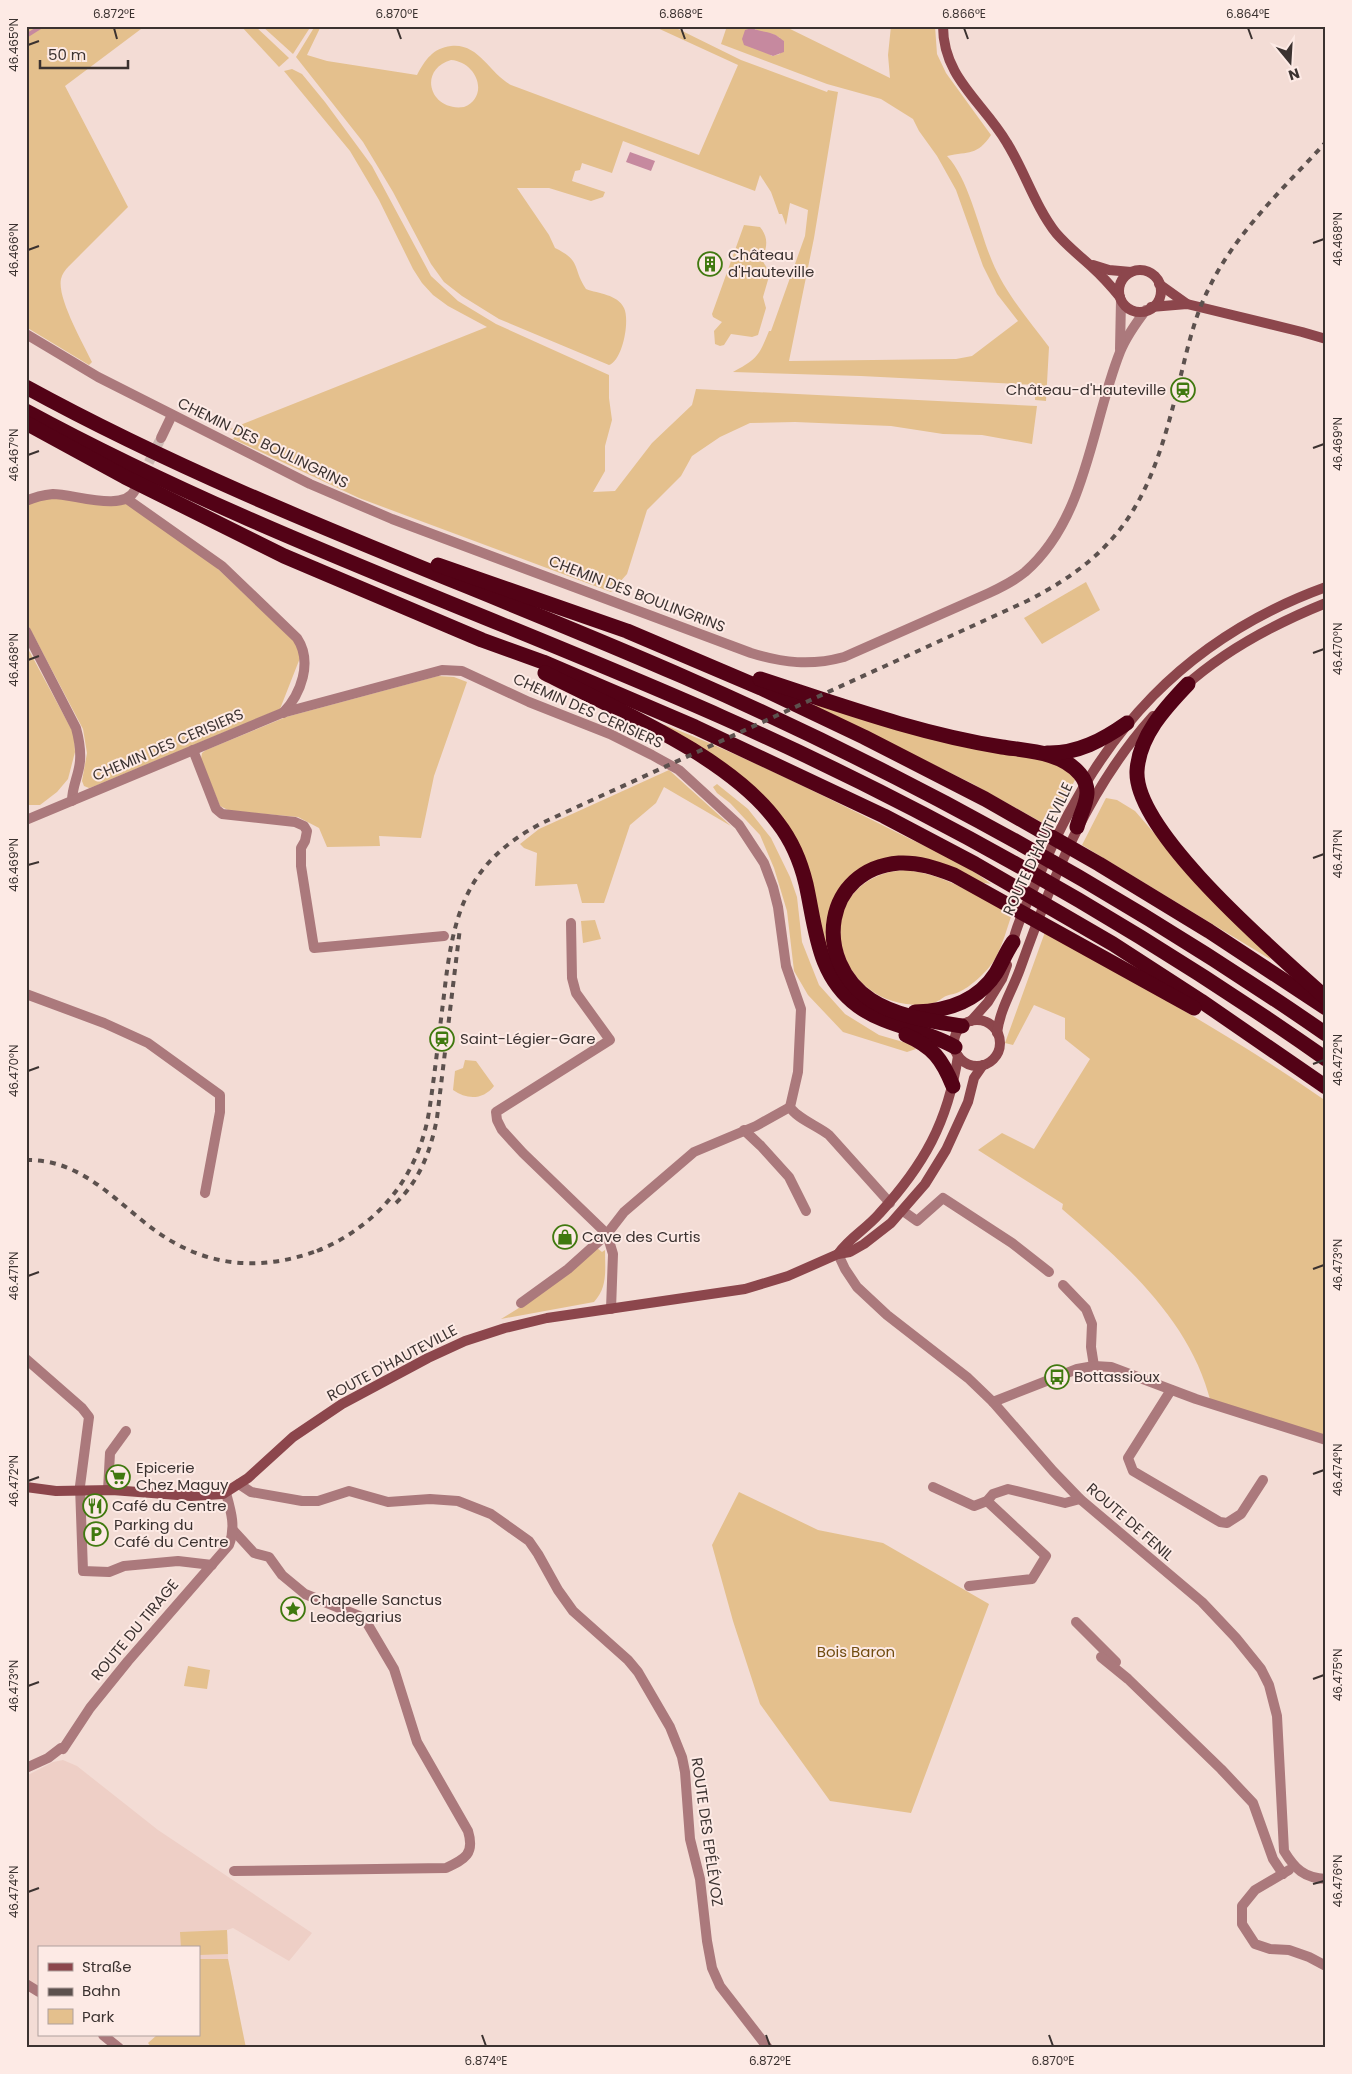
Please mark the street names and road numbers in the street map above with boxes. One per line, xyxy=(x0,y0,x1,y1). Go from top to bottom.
street label: CHEMIN DES BOULINGRINS xyxy=(174,392,352,493)
street label: CHEMIN DES BOULINGRINS xyxy=(546,550,729,637)
street label: CHEMIN DES CERISIERS xyxy=(510,668,667,753)
street label: CHEMIN DES CERISIERS xyxy=(89,703,247,786)
street label: ROUTE D'HAUTEVILLE xyxy=(997,779,1078,919)
street label: ROUTE D'HAUTEVILLE xyxy=(323,1319,461,1406)
street label: ROUTE DE FENIL xyxy=(1082,1478,1179,1566)
street label: ROUTE DU TIRAGE xyxy=(86,1575,183,1685)
street label: ROUTE DES EPÉLÉVOZ xyxy=(687,1756,728,1908)

